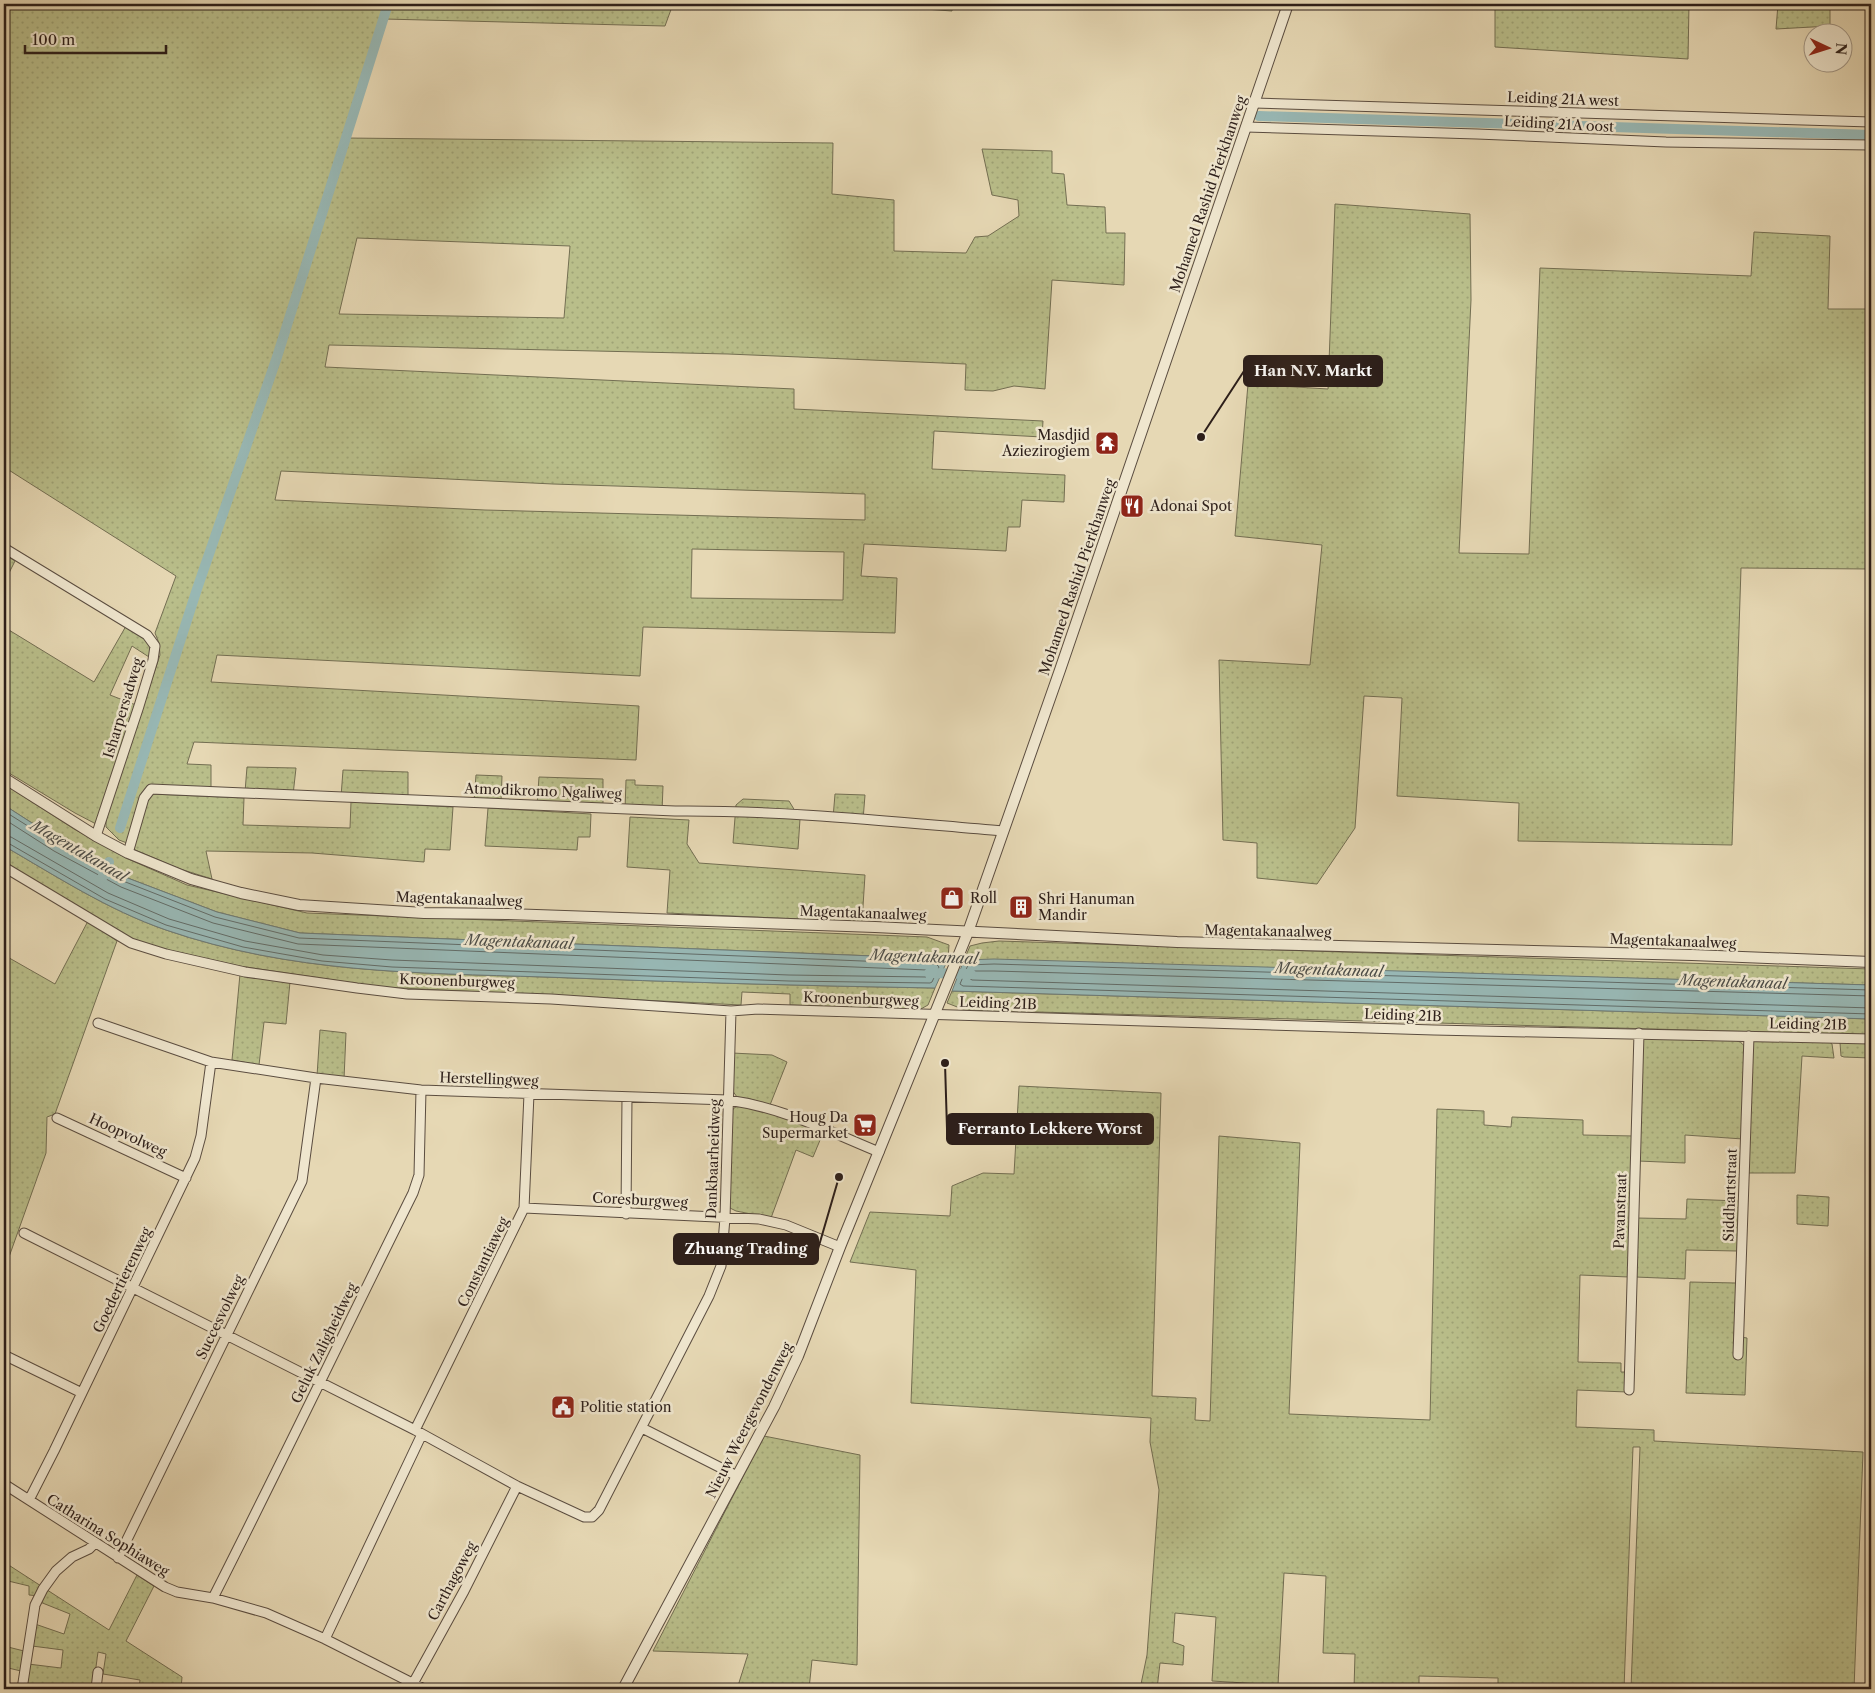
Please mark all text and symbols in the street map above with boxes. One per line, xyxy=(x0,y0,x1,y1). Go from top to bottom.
scale bar xyxy=(25,22,166,54)
north arrow xyxy=(1802,22,1852,72)
text: 100 m xyxy=(32,30,75,49)
text: N xyxy=(1832,42,1850,56)
street label: Leiding 21A west xyxy=(1507,88,1619,110)
street label: Mohamed Rashid Pierkhanweg xyxy=(1166,93,1250,295)
street label: Leiding 21A oost xyxy=(1503,112,1615,136)
callout: Han N.V. Markt xyxy=(1244,356,1382,386)
text: Han N.V. Markt xyxy=(1254,361,1372,380)
place label: Masdjid Aziezirogiem xyxy=(1001,426,1090,460)
temple icon: Masdjid Aziezirogiem xyxy=(1094,430,1120,456)
street label: Mohamed Rashid Pierkhanweg xyxy=(1035,476,1119,678)
restaurant icon: Adonai Spot xyxy=(1119,493,1145,519)
place label: Adonai Spot xyxy=(1149,497,1232,515)
street label: Isharpersadweg xyxy=(99,655,147,760)
street label: Atmodikromo Ngaliweg xyxy=(463,779,623,803)
water label: Magentakanaal xyxy=(26,814,133,887)
shop icon: Roll xyxy=(939,885,965,911)
street label: Magentakanaalweg xyxy=(395,888,523,910)
place label: Roll xyxy=(970,889,997,907)
place label: Shri Hanuman Mandir xyxy=(1038,890,1135,924)
building icon: Shri Hanuman Mandir xyxy=(1008,894,1034,920)
street label: Magentakanaalweg xyxy=(799,902,927,924)
street label: Magentakanaalweg xyxy=(1204,921,1332,941)
water label: Magentakanaal xyxy=(463,930,576,953)
street label: Magentakanaalweg xyxy=(1609,930,1737,952)
water label: Magentakanaal xyxy=(868,945,981,968)
water label: Magentakanaal xyxy=(1273,958,1386,981)
street label: Kroonenburgweg xyxy=(399,970,516,992)
water label: Magentakanaal xyxy=(1677,970,1790,993)
street label: Kroonenburgweg xyxy=(803,988,920,1010)
street label: Leiding 21B xyxy=(959,993,1037,1013)
street label: Leiding 21B xyxy=(1364,1005,1442,1025)
street label: Leiding 21B xyxy=(1769,1014,1847,1034)
street label: Herstellingweg xyxy=(439,1068,540,1090)
street label: Dankbaarheidweg xyxy=(702,1098,724,1219)
place label: Houg Da Supermarket xyxy=(762,1108,849,1142)
street label: Hoopvolweg xyxy=(86,1109,170,1161)
supermarket icon: Houg Da Supermarket xyxy=(852,1112,878,1138)
callout: Ferranto Lekkere Worst xyxy=(947,1114,1153,1144)
text: Ferranto Lekkere Worst xyxy=(958,1119,1142,1138)
street label: Siddhartstraat xyxy=(1719,1148,1741,1242)
street label: Pavanstraat xyxy=(1610,1173,1630,1249)
street label: Coresburgweg xyxy=(592,1189,689,1212)
street label: Constantiaweg xyxy=(453,1214,513,1310)
street label: Goedertierenweg xyxy=(89,1224,156,1336)
callout: Zhuang Trading xyxy=(674,1234,818,1264)
text: Zhuang Trading xyxy=(685,1239,808,1258)
street label: Succesvolweg xyxy=(192,1271,248,1362)
street label: Geluk Zaligheidweg xyxy=(287,1279,361,1406)
street label: Nieuw Weergevondenweg xyxy=(702,1338,796,1501)
public building icon: Politie station xyxy=(550,1394,576,1420)
place label: Politie station xyxy=(580,1398,672,1416)
street label: Catharina Sophiaweg xyxy=(43,1490,173,1580)
street label: Carthagoweg xyxy=(424,1538,481,1624)

